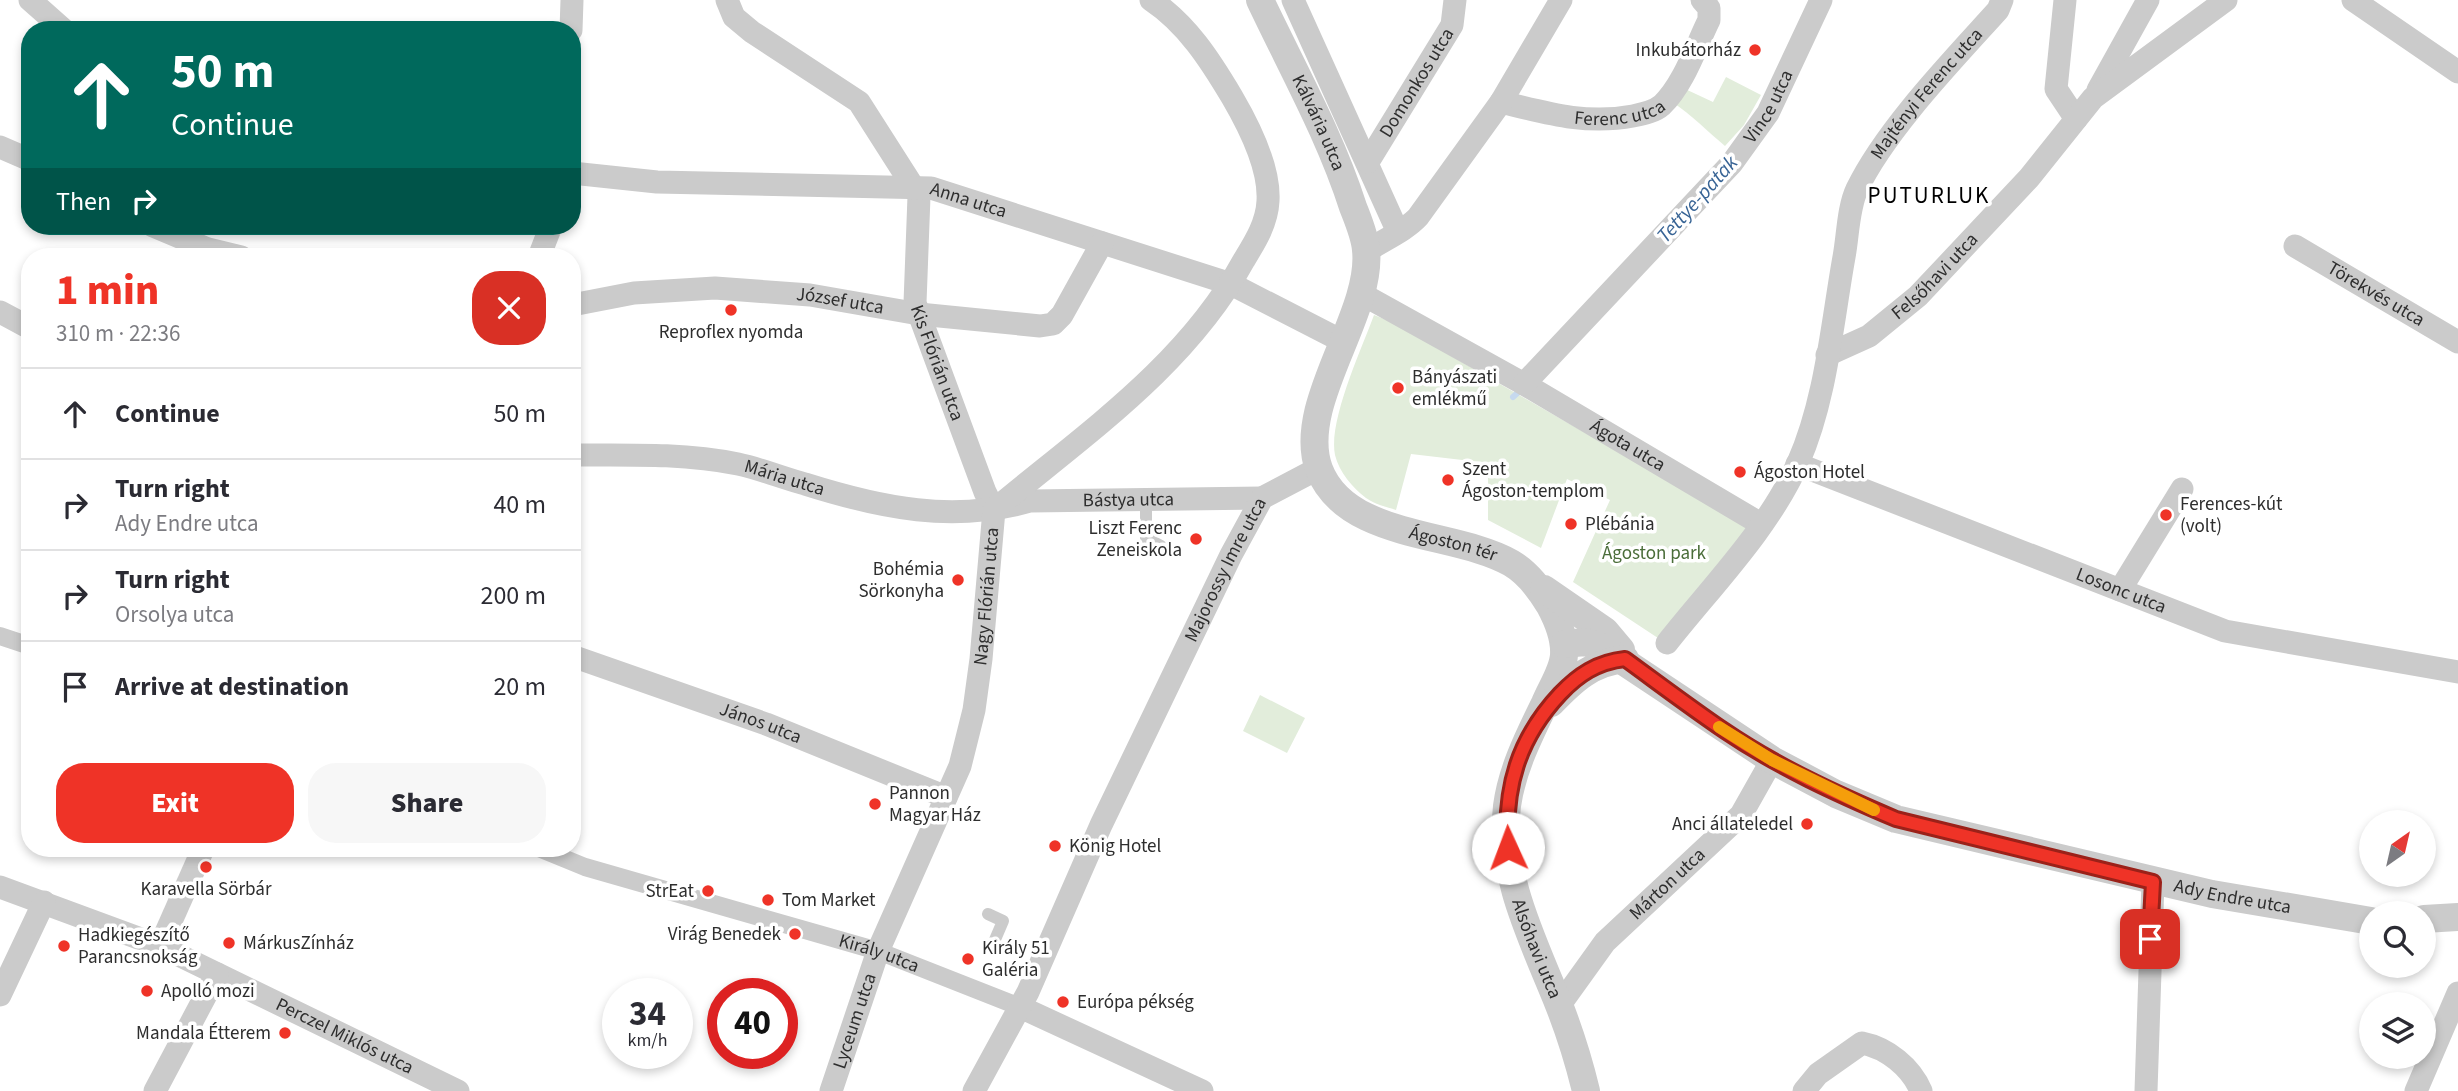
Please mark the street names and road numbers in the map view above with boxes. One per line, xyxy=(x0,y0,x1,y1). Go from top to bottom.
street label: Majtényi Ferenc utca xyxy=(1864,22,1989,165)
street label: Domonkos utca xyxy=(1373,23,1461,143)
street label: Vince utca xyxy=(1737,65,1800,149)
street label: Kálvária utca xyxy=(1285,70,1352,175)
street label: Ferenc utca xyxy=(1573,93,1671,133)
street label: Anna utca xyxy=(927,175,1010,225)
street label: Felsőhavi utca xyxy=(1885,227,1984,326)
street label: Törekvés utca xyxy=(2322,254,2430,333)
street label: József utca xyxy=(795,281,886,321)
street label: Kis Flórián utca xyxy=(903,301,971,425)
street label: Ágota utca xyxy=(1585,412,1671,478)
street label: Mária utca xyxy=(741,453,828,503)
street label: Bástya utca xyxy=(1083,486,1174,514)
street label: Majorossy Imre utca xyxy=(1178,493,1273,647)
street label: Ágoston tér xyxy=(1406,519,1502,569)
street label: Nagy Flórián utca xyxy=(967,526,1006,667)
street label: Losonc utca xyxy=(2072,561,2170,620)
street label: János utca xyxy=(716,695,806,751)
street label: Márton utca xyxy=(1623,841,1711,926)
street label: Ady Endre utca xyxy=(2171,872,2293,921)
street label: Alsóhavi utca xyxy=(1505,895,1569,1003)
street label: Király utca xyxy=(836,927,923,979)
street label: Lyceum utca xyxy=(826,969,883,1072)
street label: Perczel Miklós utca xyxy=(271,991,418,1081)

